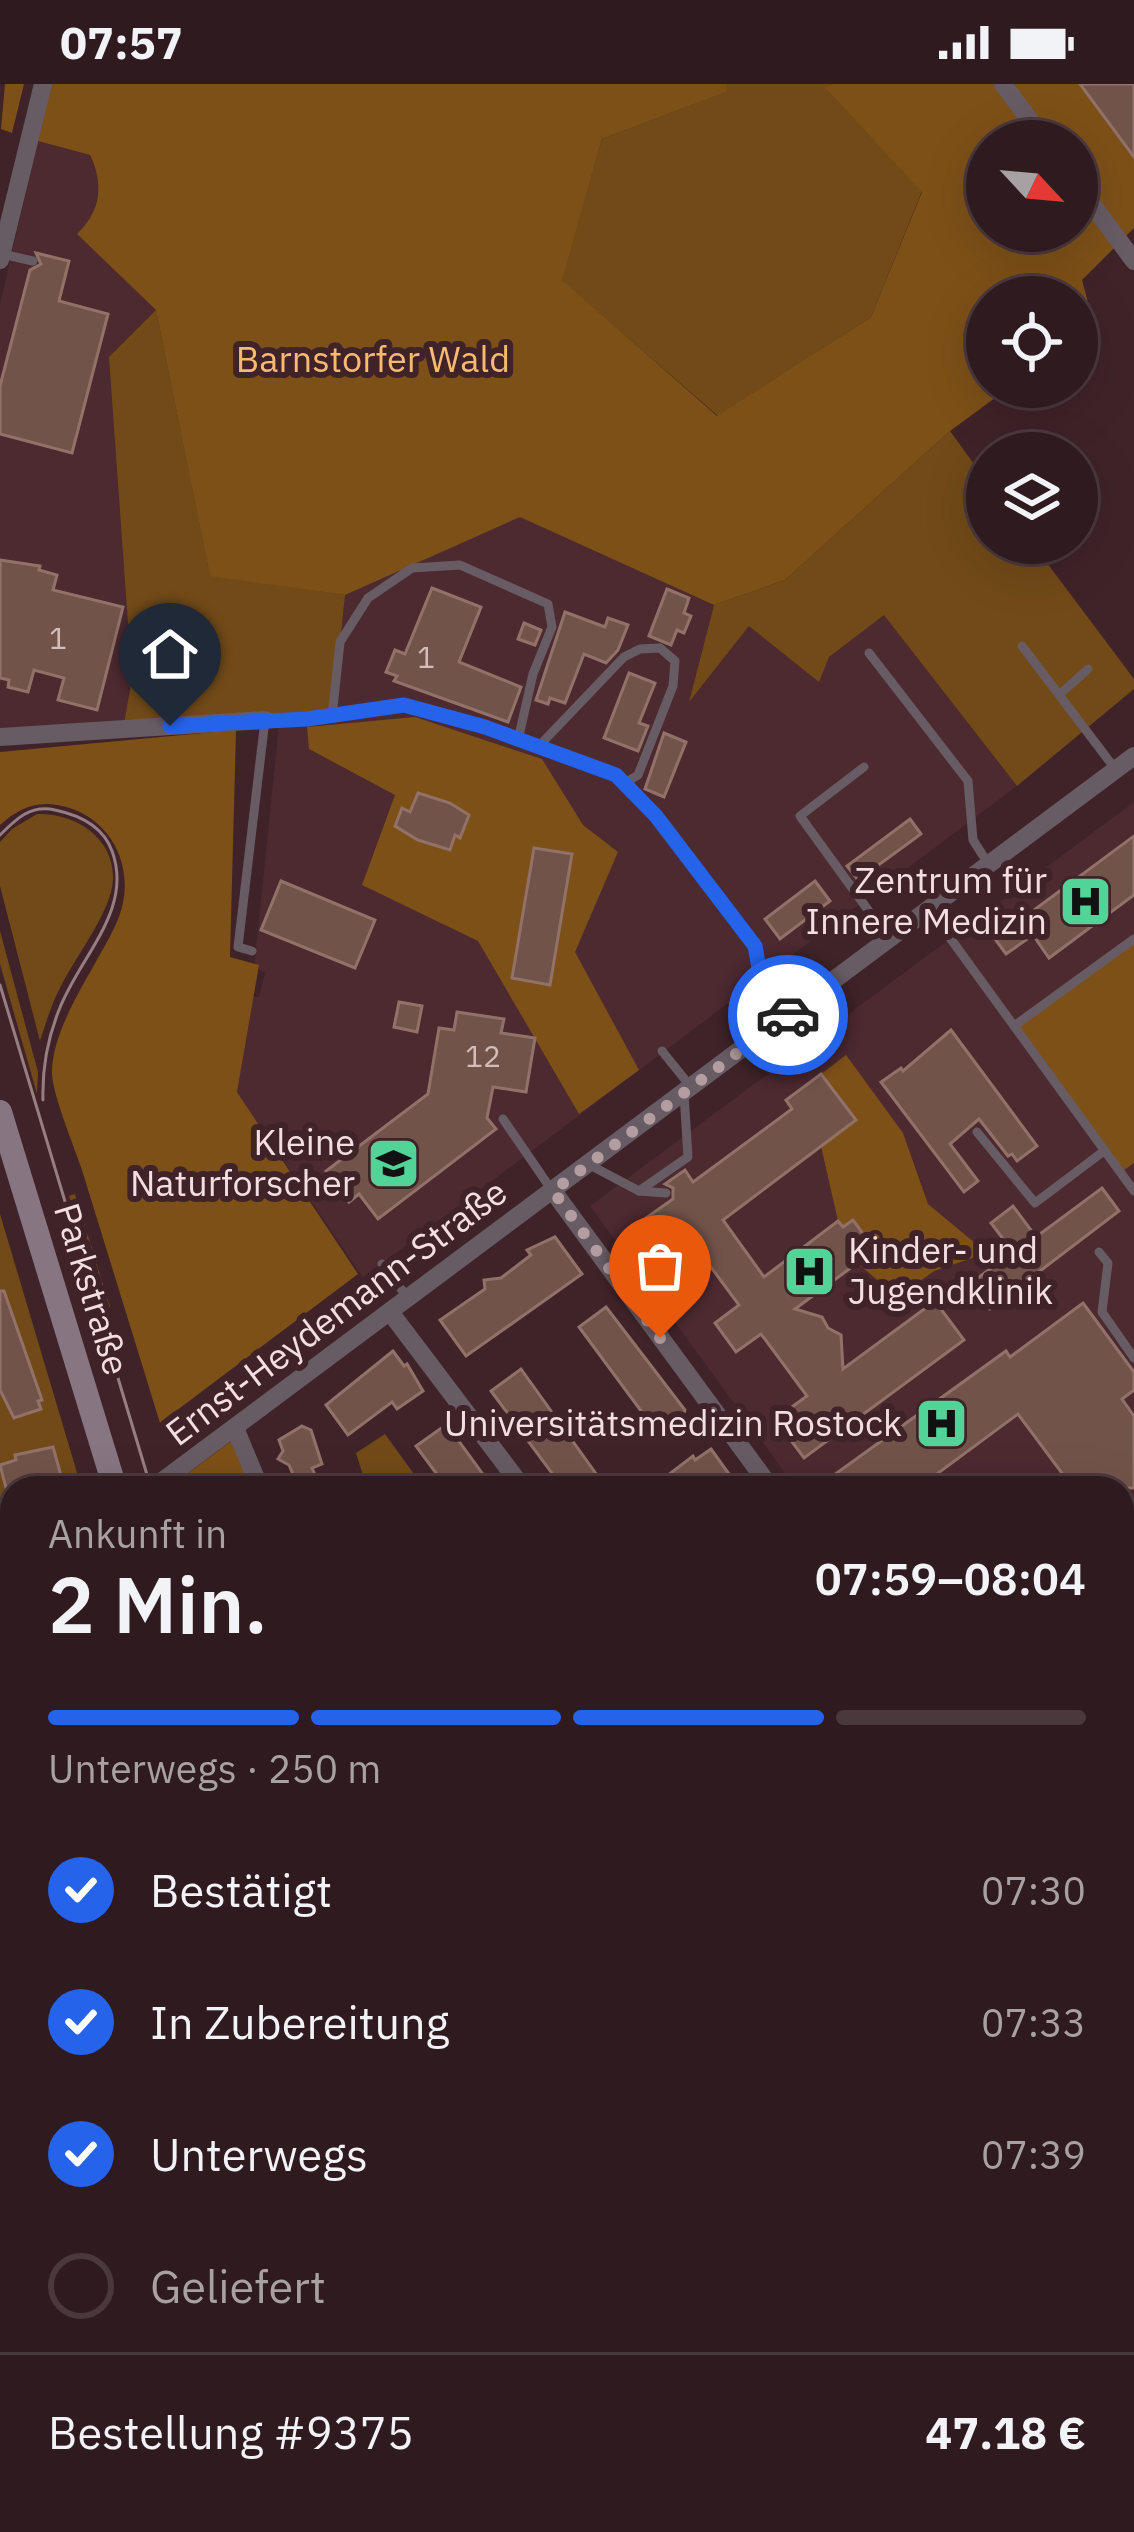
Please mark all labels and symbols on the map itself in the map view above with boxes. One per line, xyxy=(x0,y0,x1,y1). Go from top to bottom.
north arrow xyxy=(966,120,1098,252)
park label: Barnstorfer Wald xyxy=(236,335,510,382)
pin xyxy=(119,603,221,726)
house number: 1 xyxy=(49,618,67,657)
house number: 1 xyxy=(417,637,435,676)
place label: Zentrum für Innere Medizin xyxy=(806,856,1047,944)
hospital icon: Zentrum für Innere Medizin xyxy=(1058,873,1114,929)
courier xyxy=(728,955,848,1075)
house number: 12 xyxy=(465,1036,501,1075)
place label: Kleine Naturforscher xyxy=(130,1118,355,1206)
school or university icon: Kleine Naturforscher xyxy=(366,1135,422,1191)
street label: Ernst-Heydemann-Straße xyxy=(156,1168,516,1455)
street label: Parkstraße xyxy=(44,1197,141,1381)
pin xyxy=(609,1215,711,1338)
place label: Kinder- und Jugendklinik xyxy=(848,1226,1053,1314)
hospital icon: Kinder- und Jugendklinik xyxy=(781,1243,837,1299)
hospital icon: Universitätsmedizin Rostock xyxy=(913,1395,969,1451)
place label: Universitätsmedizin Rostock xyxy=(444,1399,902,1446)

